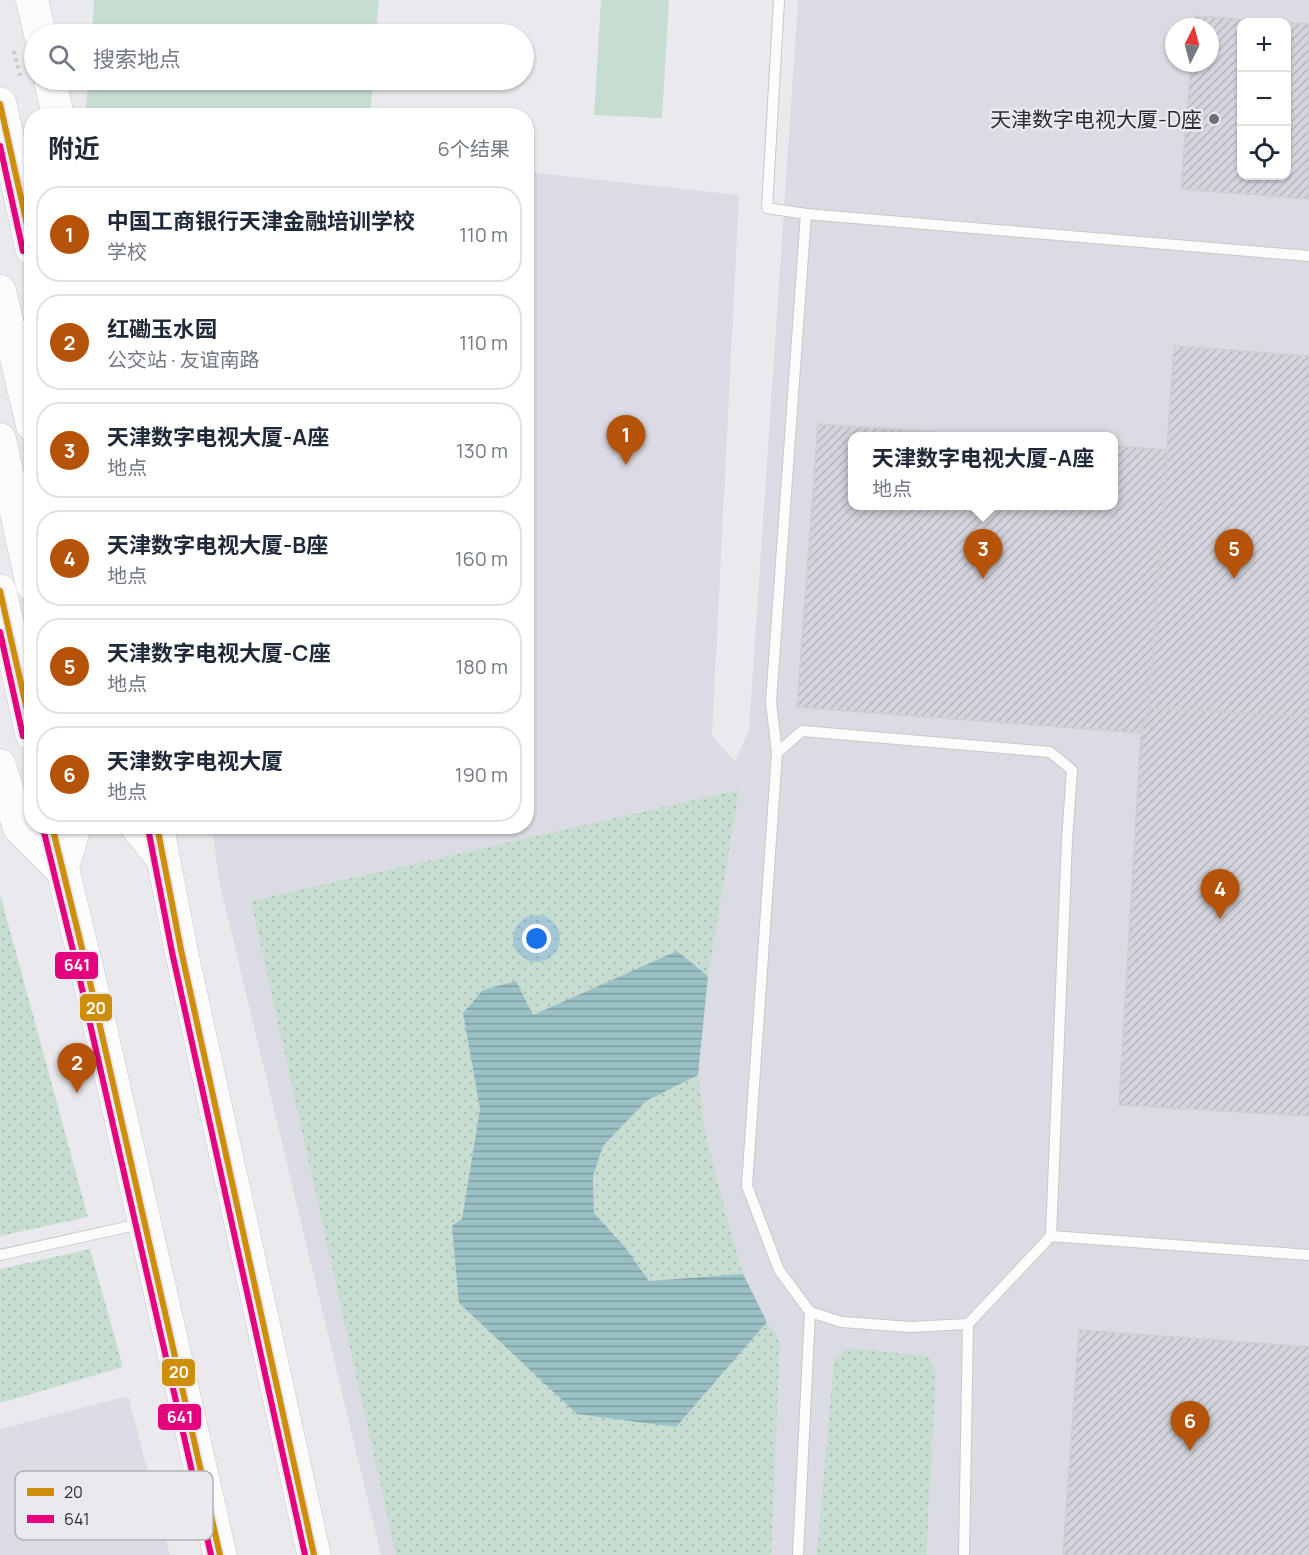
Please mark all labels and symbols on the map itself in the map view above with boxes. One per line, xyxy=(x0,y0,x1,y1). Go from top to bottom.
north arrow xyxy=(1165,18,1219,72)
place label: 天津数字电视大厦-D座 xyxy=(990,105,1202,133)
marker: 天津数字电视大厦-D座 xyxy=(1207,112,1221,126)
pin: 1 xyxy=(606,416,646,465)
pin: 3 xyxy=(964,530,1002,579)
pin: 5 xyxy=(1214,530,1254,579)
pin: 4 xyxy=(1200,870,1240,919)
your location xyxy=(522,924,551,953)
line badge: 641 xyxy=(54,951,99,980)
text: 641 xyxy=(64,954,90,976)
line badge: 20 xyxy=(79,993,113,1022)
text: 20 xyxy=(86,997,106,1019)
pin: 2 xyxy=(58,1044,97,1093)
line badge: 20 xyxy=(161,1358,196,1387)
text: 20 xyxy=(169,1361,189,1383)
pin: 6 xyxy=(1170,1402,1210,1451)
line badge: 641 xyxy=(157,1403,202,1431)
text: 641 xyxy=(167,1406,193,1428)
legend xyxy=(15,1471,213,1540)
text: 20 xyxy=(64,1481,83,1503)
text: 641 xyxy=(64,1508,90,1530)

